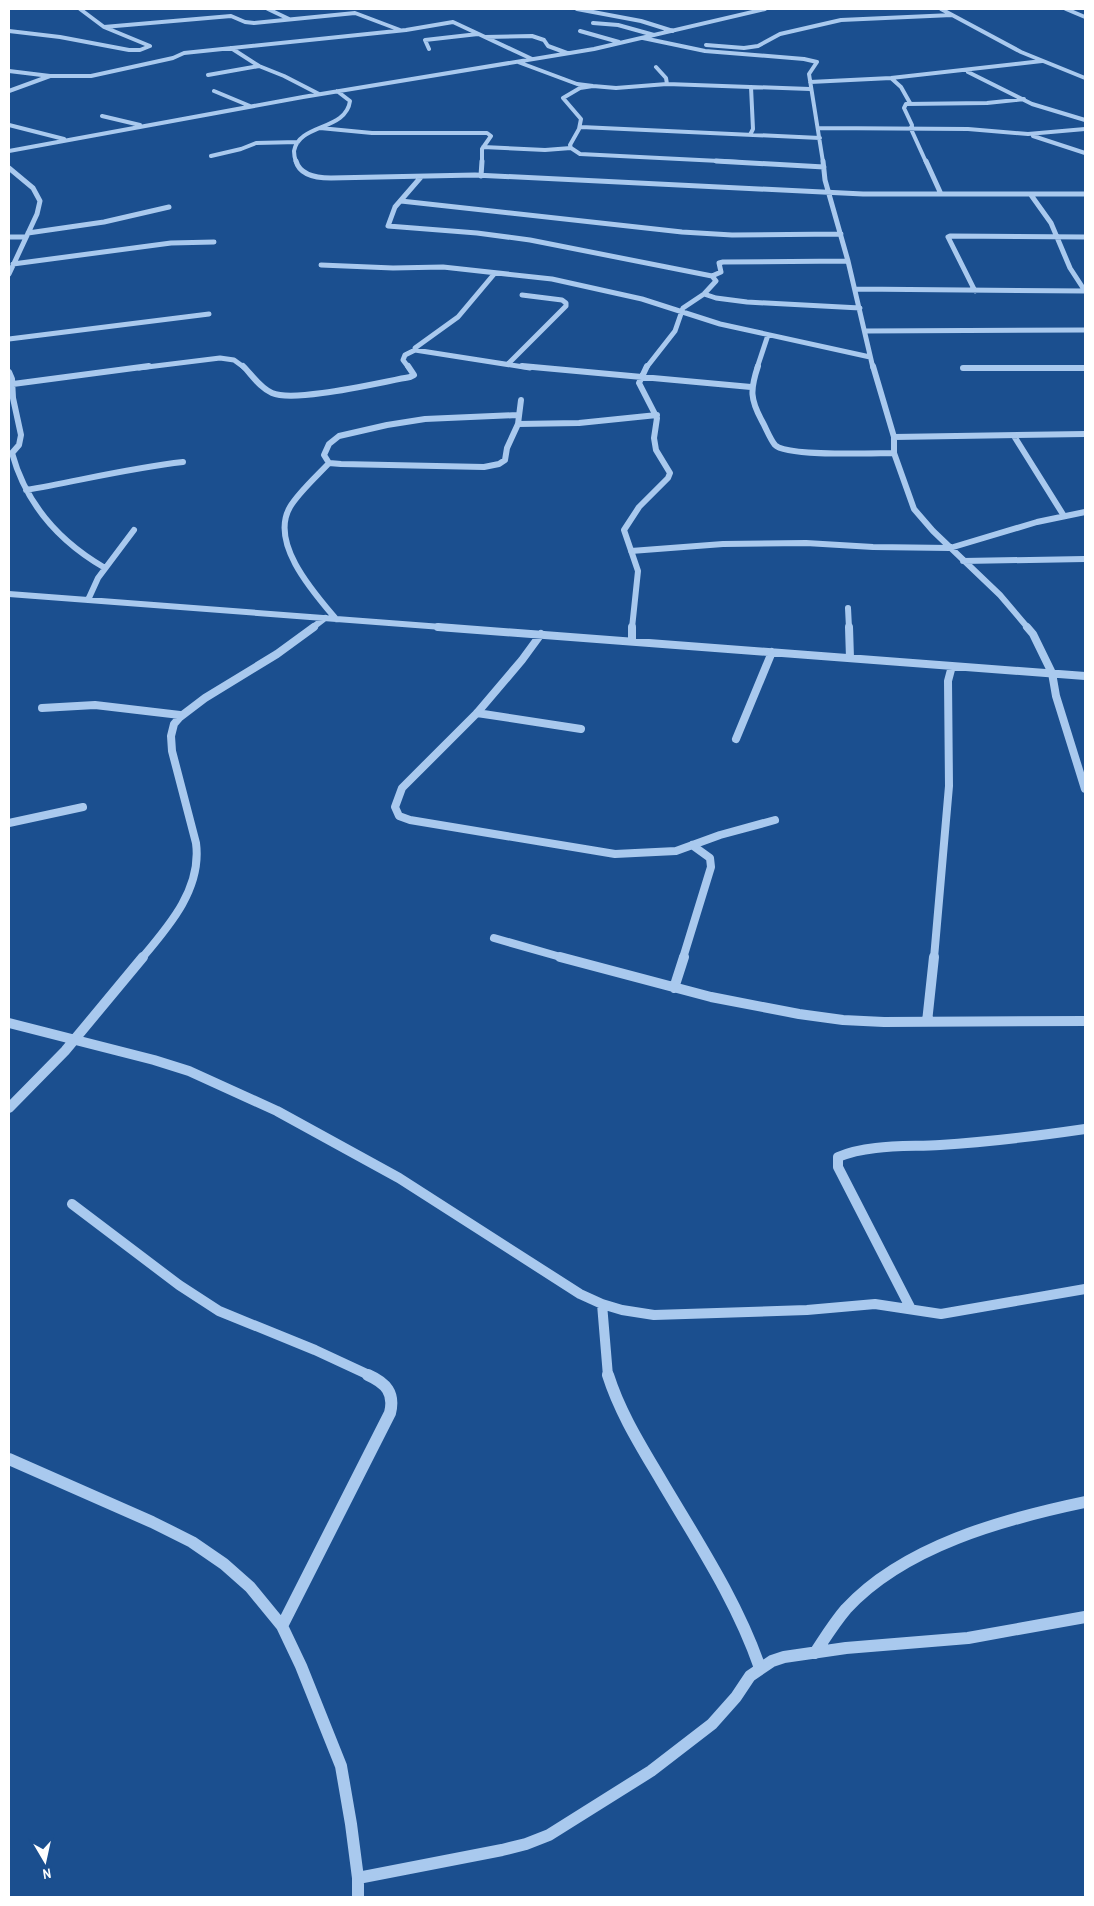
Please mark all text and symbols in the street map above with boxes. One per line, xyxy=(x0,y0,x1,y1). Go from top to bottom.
north arrow xyxy=(20,1836,70,1886)
text: N xyxy=(42,1864,53,1883)

